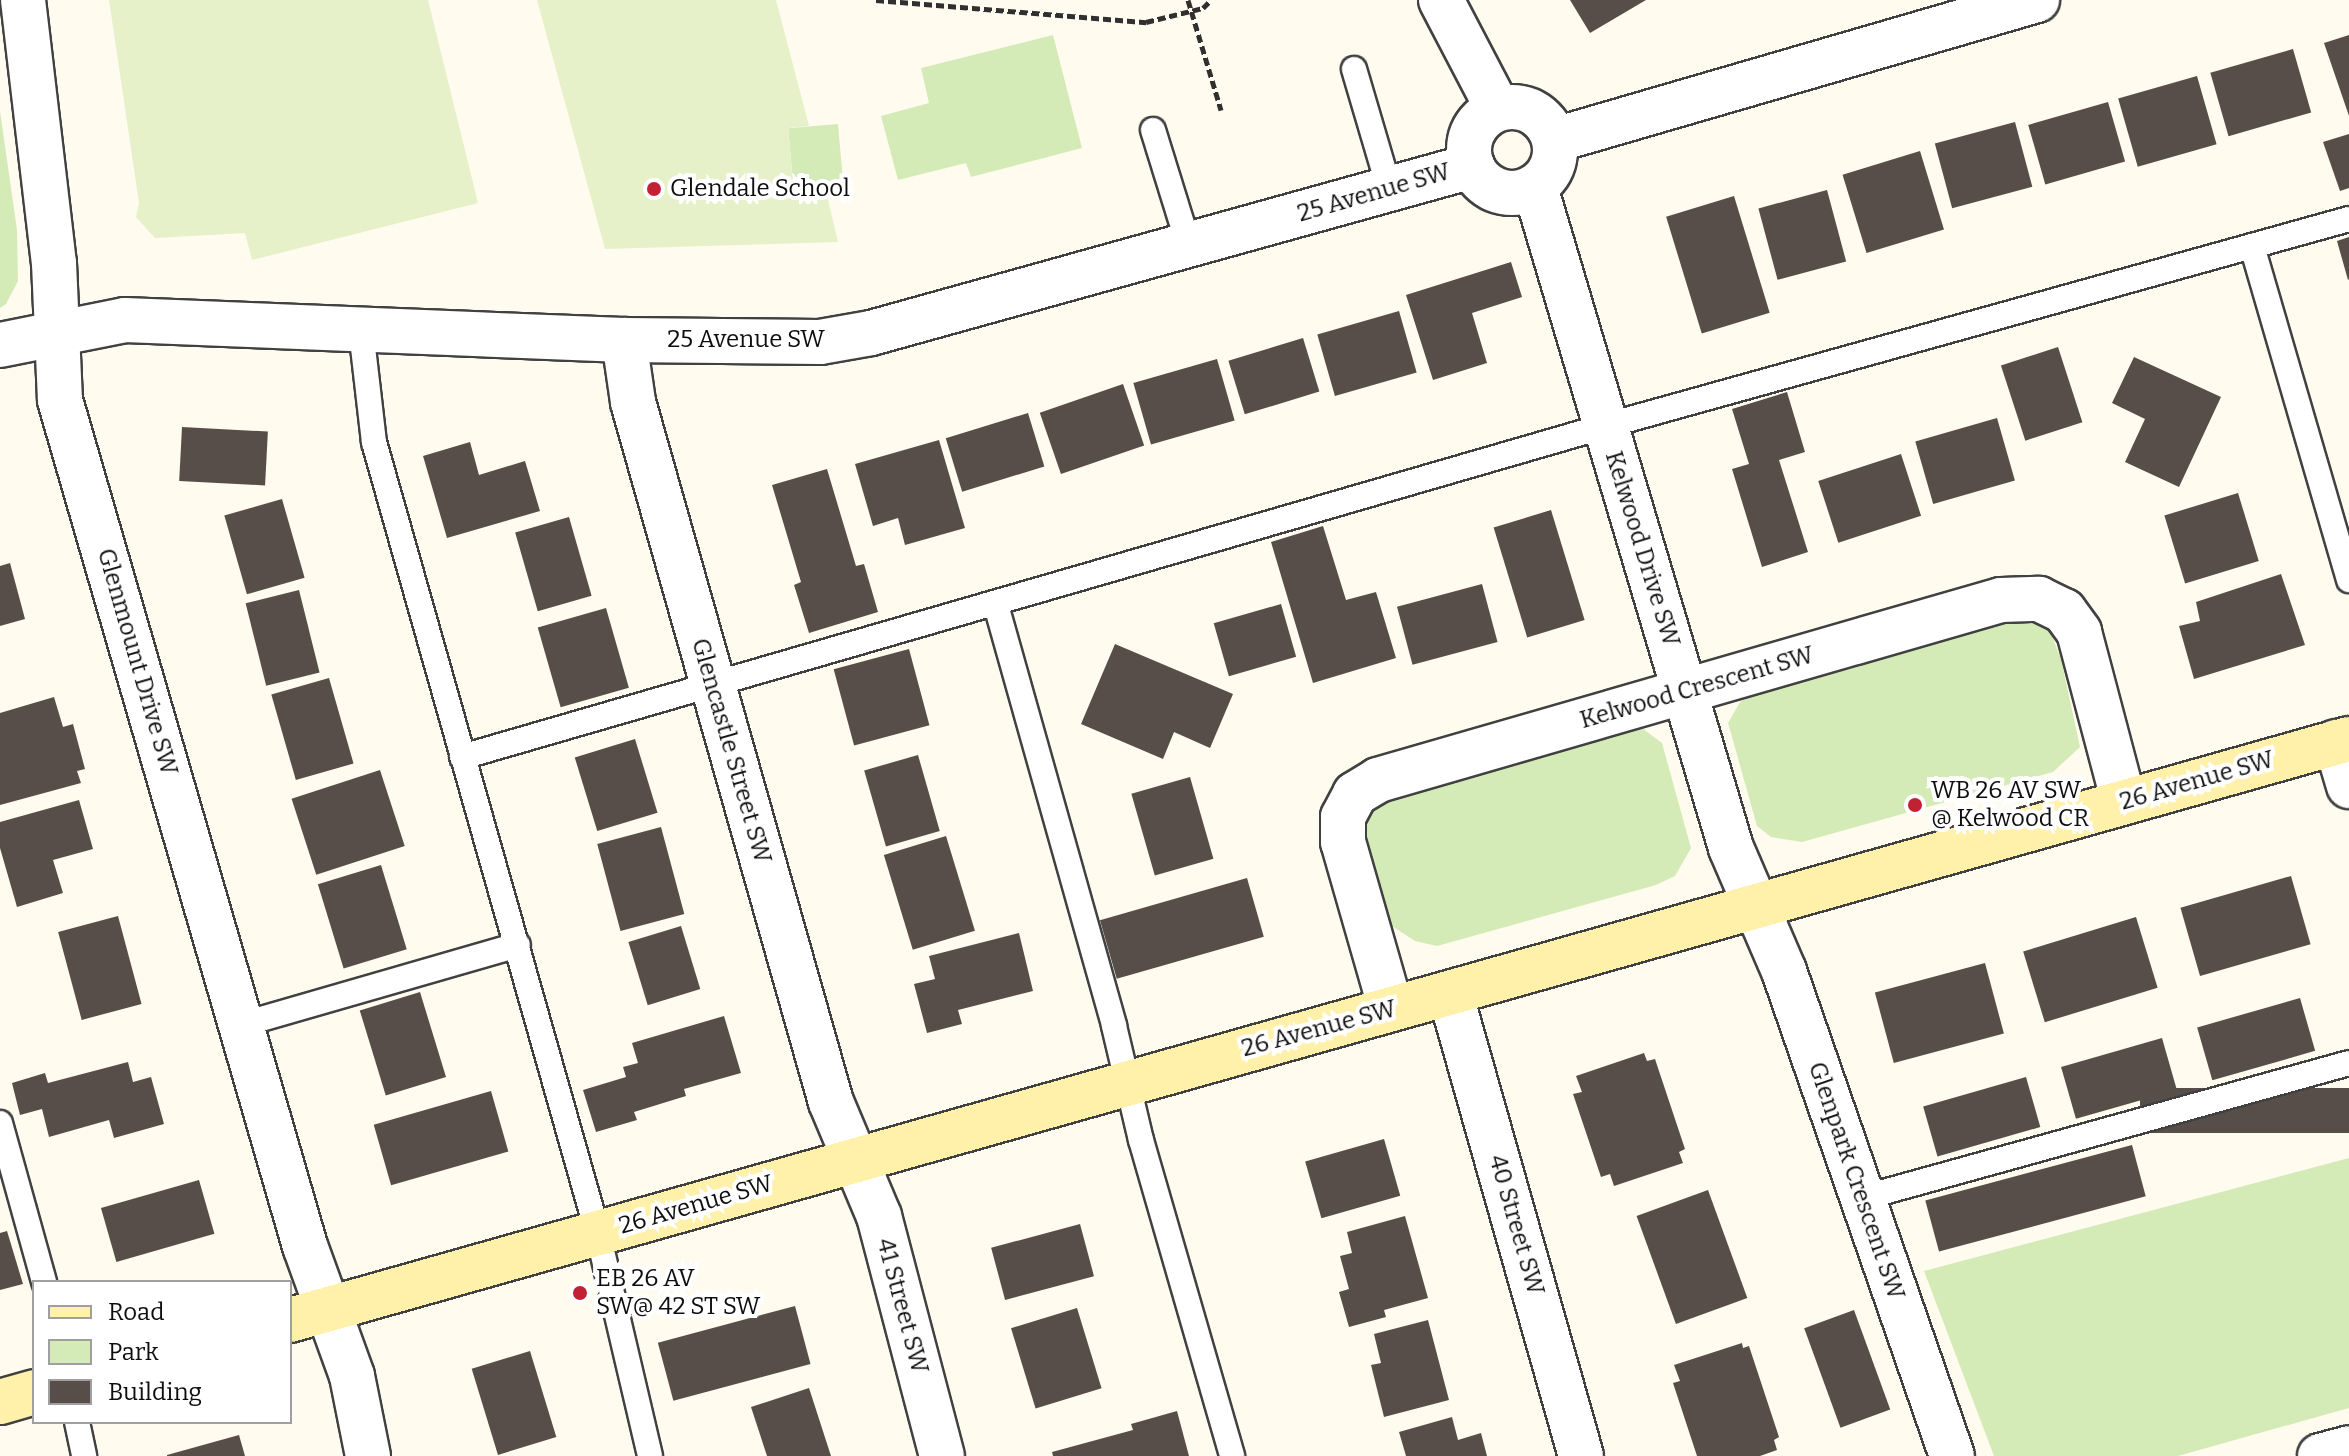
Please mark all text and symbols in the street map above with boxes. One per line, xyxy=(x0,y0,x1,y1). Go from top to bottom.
street label: 25 Avenue SW xyxy=(1294,157,1454,229)
place label: Glendale School xyxy=(670,175,850,203)
marker: Glendale School xyxy=(645,180,663,198)
street label: 25 Avenue SW xyxy=(667,326,825,354)
street label: Kelwood Drive SW xyxy=(1599,448,1685,650)
street label: Glenmount Drive SW xyxy=(91,545,183,779)
street label: Glencastle Street SW xyxy=(685,635,777,867)
street label: Kelwood Crescent SW xyxy=(1577,641,1817,735)
street label: 26 Avenue SW xyxy=(2117,745,2277,817)
place label: WB 26 AV SW @ Kelwood CR xyxy=(1931,777,2089,833)
marker: WB 26 AV SW @ Kelwood CR xyxy=(1906,796,1924,814)
street label: 26 Avenue SW xyxy=(1239,995,1399,1063)
street label: Glenpark Crescent SW xyxy=(1802,1058,1910,1304)
street label: 40 Street SW xyxy=(1482,1152,1550,1298)
street label: 26 Avenue SW xyxy=(616,1169,776,1241)
street label: 41 Street SW xyxy=(870,1235,934,1377)
place label: EB 26 AV SW@ 42 ST SW xyxy=(596,1265,760,1321)
legend xyxy=(32,1280,292,1424)
marker: EB 26 AV SW@ 42 ST SW xyxy=(571,1284,589,1302)
text: Road xyxy=(108,1298,164,1326)
text: Park xyxy=(108,1338,159,1366)
text: Building xyxy=(108,1378,202,1406)

